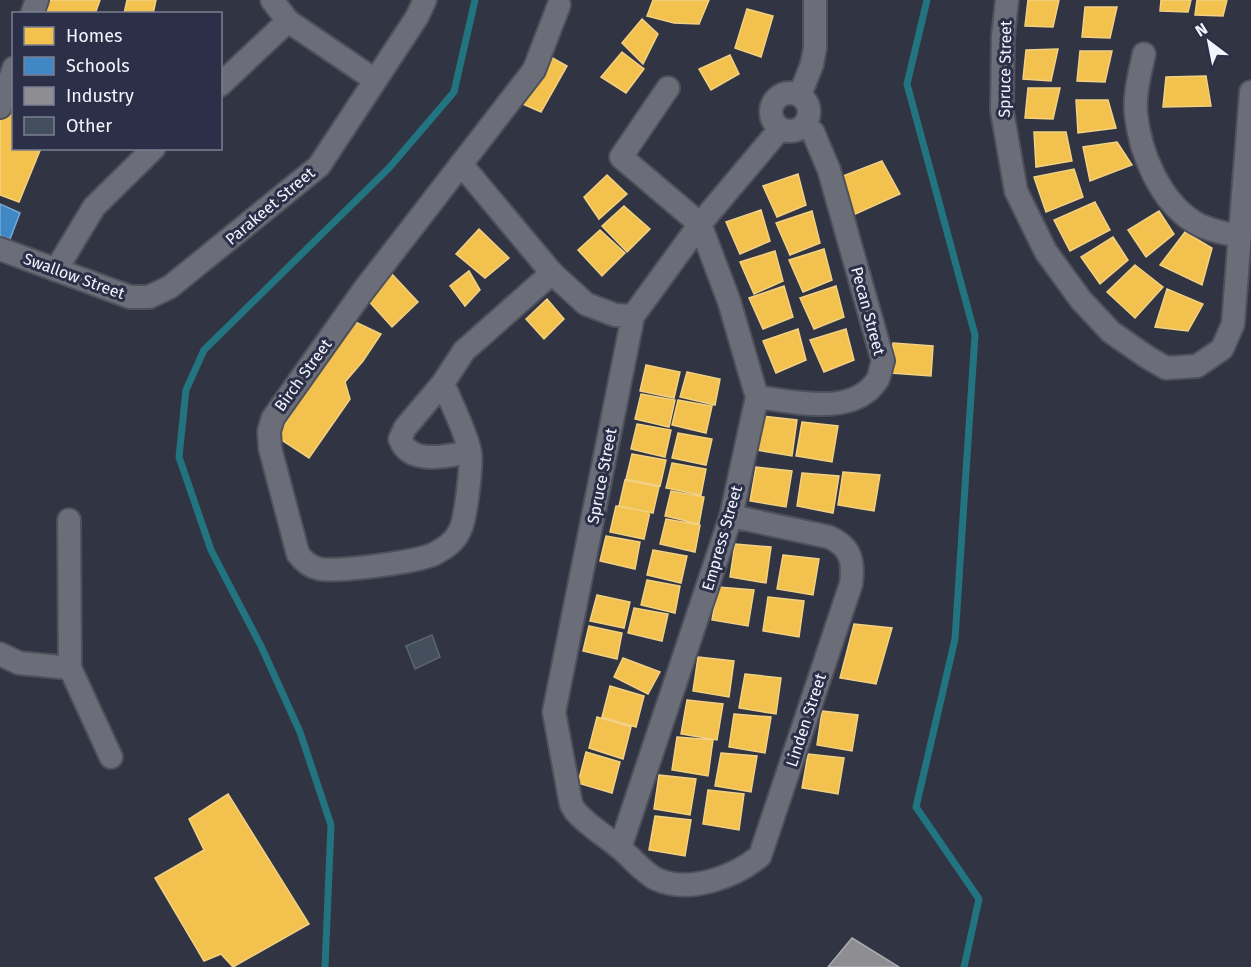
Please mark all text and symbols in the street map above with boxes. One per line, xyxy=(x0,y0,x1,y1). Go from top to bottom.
legend xyxy=(12,12,222,150)
north arrow xyxy=(1179,12,1239,72)
text: N xyxy=(1192,19,1211,41)
street label: Spruce Street xyxy=(995,20,1015,118)
text: Homes xyxy=(66,25,122,47)
text: Schools xyxy=(66,55,130,77)
text: Industry xyxy=(66,85,134,107)
text: Other xyxy=(66,115,112,137)
street label: Parakeet Street xyxy=(222,163,319,249)
street label: Swallow Street xyxy=(21,249,127,303)
street label: Pecan Street xyxy=(847,265,889,357)
street label: Birch Street xyxy=(270,335,336,415)
street label: Spruce Street xyxy=(583,426,621,526)
street label: Empress Street xyxy=(698,483,746,593)
street label: Linden Street xyxy=(782,671,830,769)

